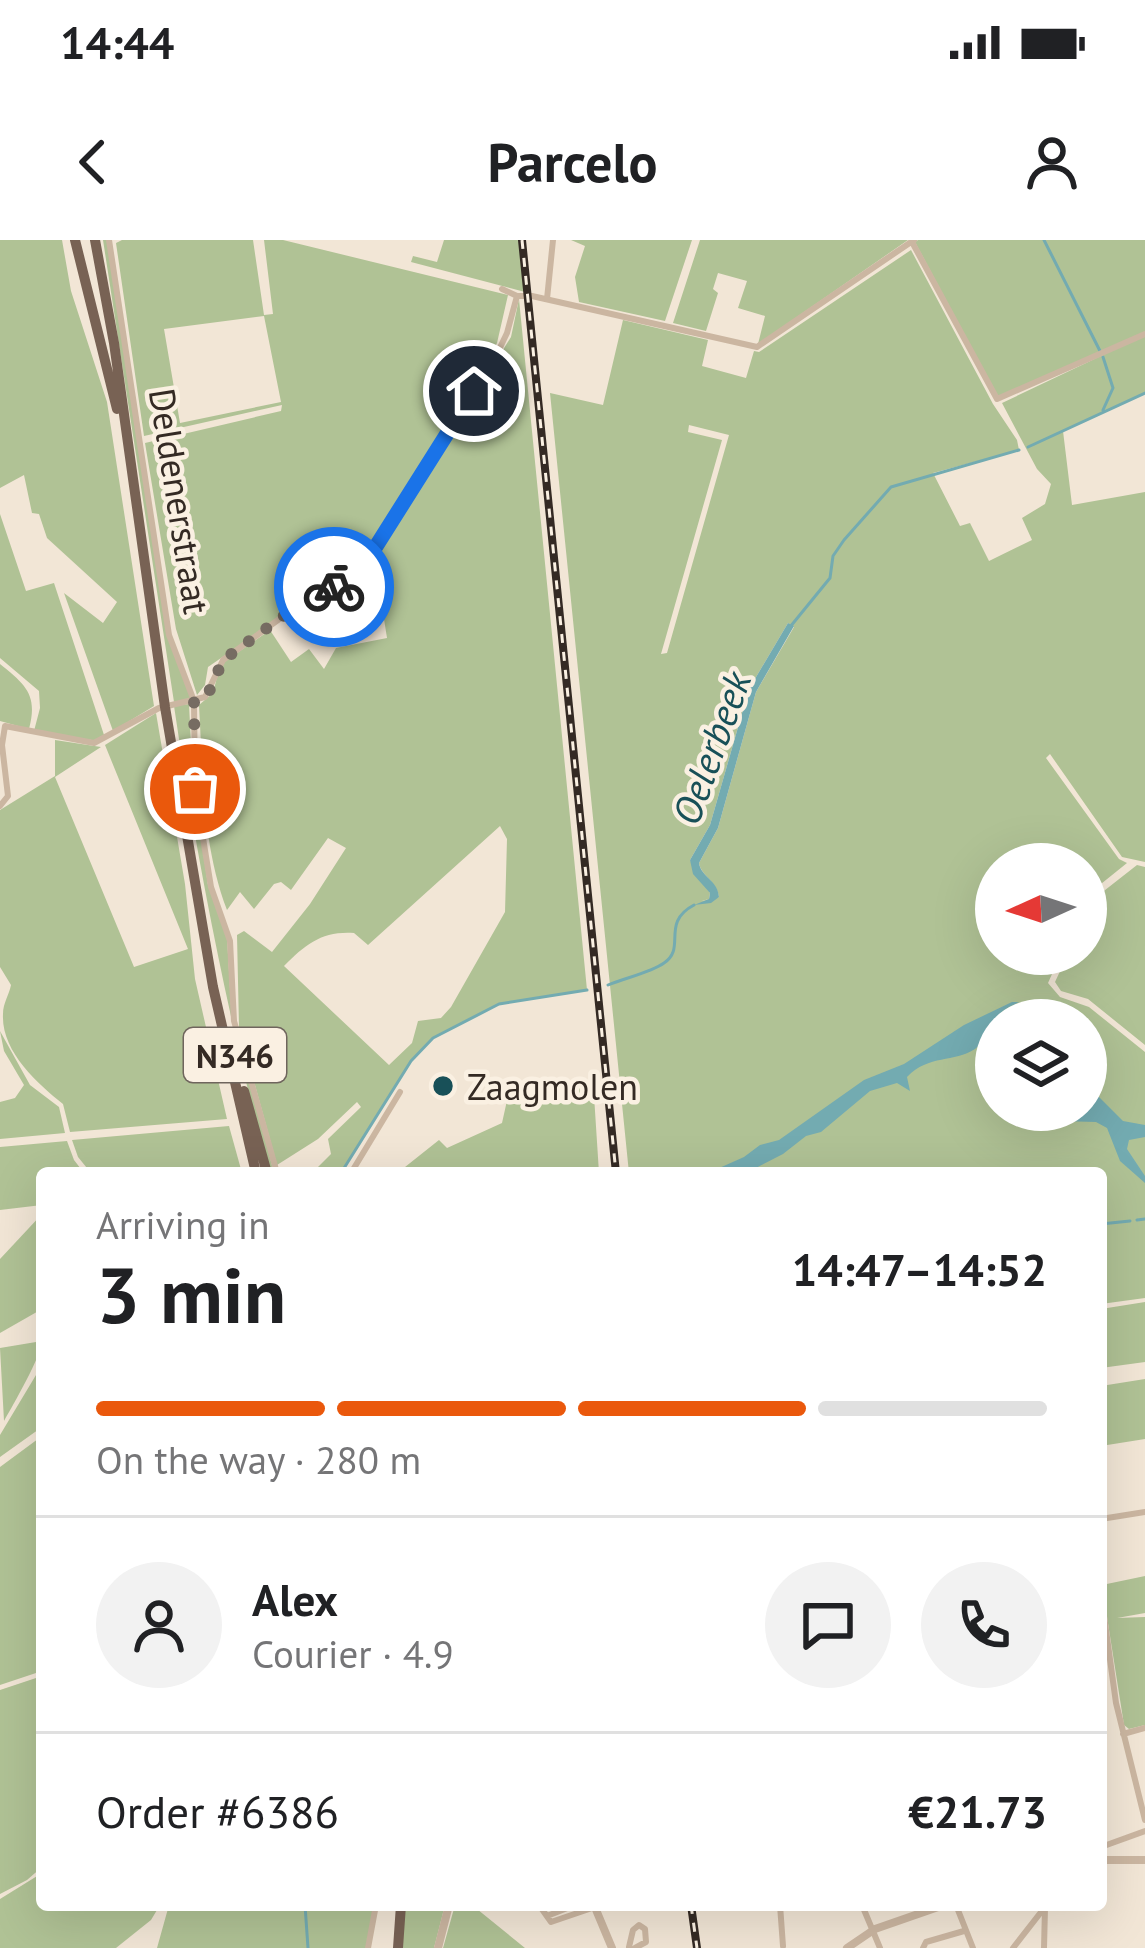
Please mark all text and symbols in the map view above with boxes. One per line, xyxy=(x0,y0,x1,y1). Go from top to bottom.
text: 14:44 xyxy=(60,13,174,71)
text: Parcelo xyxy=(488,127,657,197)
icon: back xyxy=(60,129,126,195)
icon: person xyxy=(1019,129,1085,195)
pin xyxy=(423,340,525,442)
icon: home xyxy=(441,358,507,424)
street label: Deldenerstraat xyxy=(139,385,221,617)
courier xyxy=(274,527,394,647)
icon: bike xyxy=(301,554,367,620)
water label: Oelerbeek xyxy=(660,663,763,831)
pin xyxy=(144,738,246,840)
icon: bag xyxy=(162,756,228,822)
north arrow xyxy=(975,843,1107,975)
map controls xyxy=(975,843,1107,1131)
button: layers xyxy=(975,999,1107,1131)
road number: N346 xyxy=(184,1028,286,1082)
place label: Zaagmolen xyxy=(467,1063,638,1110)
marker: Zaagmolen xyxy=(430,1073,456,1099)
text: Arriving in xyxy=(96,1199,270,1250)
text: 14:47–14:52 xyxy=(792,1240,1047,1298)
text: 3 min xyxy=(96,1244,286,1345)
text: On the way · 280 m xyxy=(96,1434,421,1485)
button: person xyxy=(96,1562,222,1688)
button: chat xyxy=(765,1562,891,1688)
button: phone xyxy=(921,1562,1047,1688)
text: Alex xyxy=(252,1570,338,1628)
text: Courier · 4.9 xyxy=(252,1628,454,1679)
text: Order #6386 xyxy=(96,1782,339,1840)
text: €21.73 xyxy=(908,1782,1047,1840)

